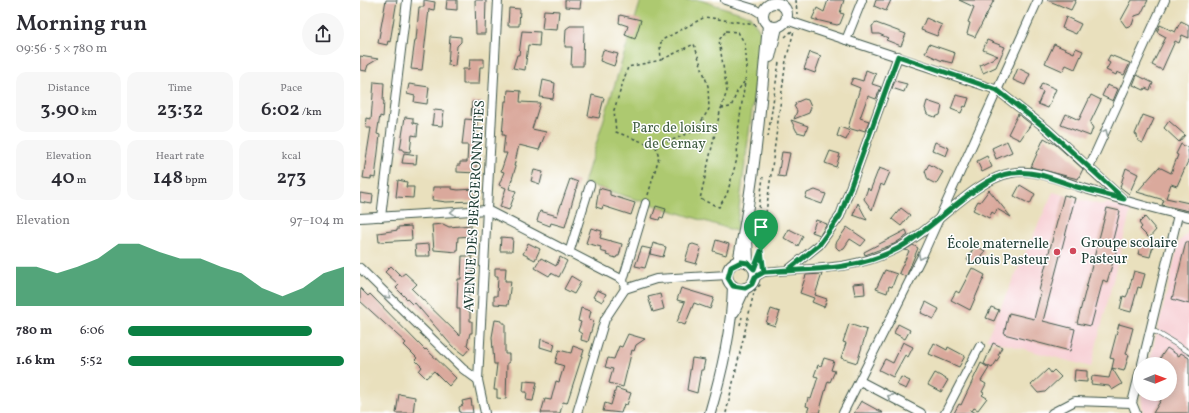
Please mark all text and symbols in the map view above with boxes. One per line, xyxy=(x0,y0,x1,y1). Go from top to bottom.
text: Morning run xyxy=(16,9,147,40)
button: share xyxy=(302,13,344,55)
text: 09:56 · 5 × 780 m xyxy=(16,40,107,58)
text: Distance xyxy=(48,81,90,96)
text: Time xyxy=(168,81,192,96)
text: Pace xyxy=(280,81,302,96)
text: 3.90 xyxy=(40,96,79,124)
text: 23:32 xyxy=(157,96,203,124)
text: 6:02 xyxy=(261,96,300,124)
street label: AVENUE DES BERGERONNETTES xyxy=(460,100,490,312)
text: km xyxy=(79,105,97,120)
text: /km xyxy=(300,105,322,120)
park label: Parc de loisirs de Cernay xyxy=(632,119,718,154)
one-way arrow xyxy=(1101,128,1109,135)
text: Elevation xyxy=(46,149,92,164)
text: Heart rate xyxy=(156,149,204,164)
text: kcal xyxy=(282,149,301,164)
text: 40 xyxy=(51,164,75,192)
text: 148 xyxy=(153,164,183,192)
text: 273 xyxy=(277,164,306,192)
text: m xyxy=(75,173,87,188)
text: bpm xyxy=(183,173,207,188)
one-way arrow xyxy=(450,208,456,217)
pin xyxy=(744,210,778,251)
text: Elevation xyxy=(16,212,70,230)
text: 97–104 m xyxy=(290,212,344,230)
icon: arrive xyxy=(750,216,772,238)
place label: Groupe scolaire Pasteur xyxy=(1081,234,1178,269)
place label: École maternelle Louis Pasteur xyxy=(947,235,1049,270)
marker: Groupe scolaire Pasteur xyxy=(1068,246,1078,256)
marker: École maternelle Louis Pasteur xyxy=(1052,247,1062,257)
one-way arrow xyxy=(918,253,926,261)
one-way arrow xyxy=(383,291,391,299)
text: 780 m xyxy=(16,322,52,340)
text: 6:06 xyxy=(80,322,104,340)
text: 1.6 km xyxy=(16,352,55,370)
text: 5:52 xyxy=(80,352,103,370)
north arrow xyxy=(1133,357,1177,401)
map controls xyxy=(1133,357,1177,401)
one-way arrow xyxy=(887,394,895,402)

